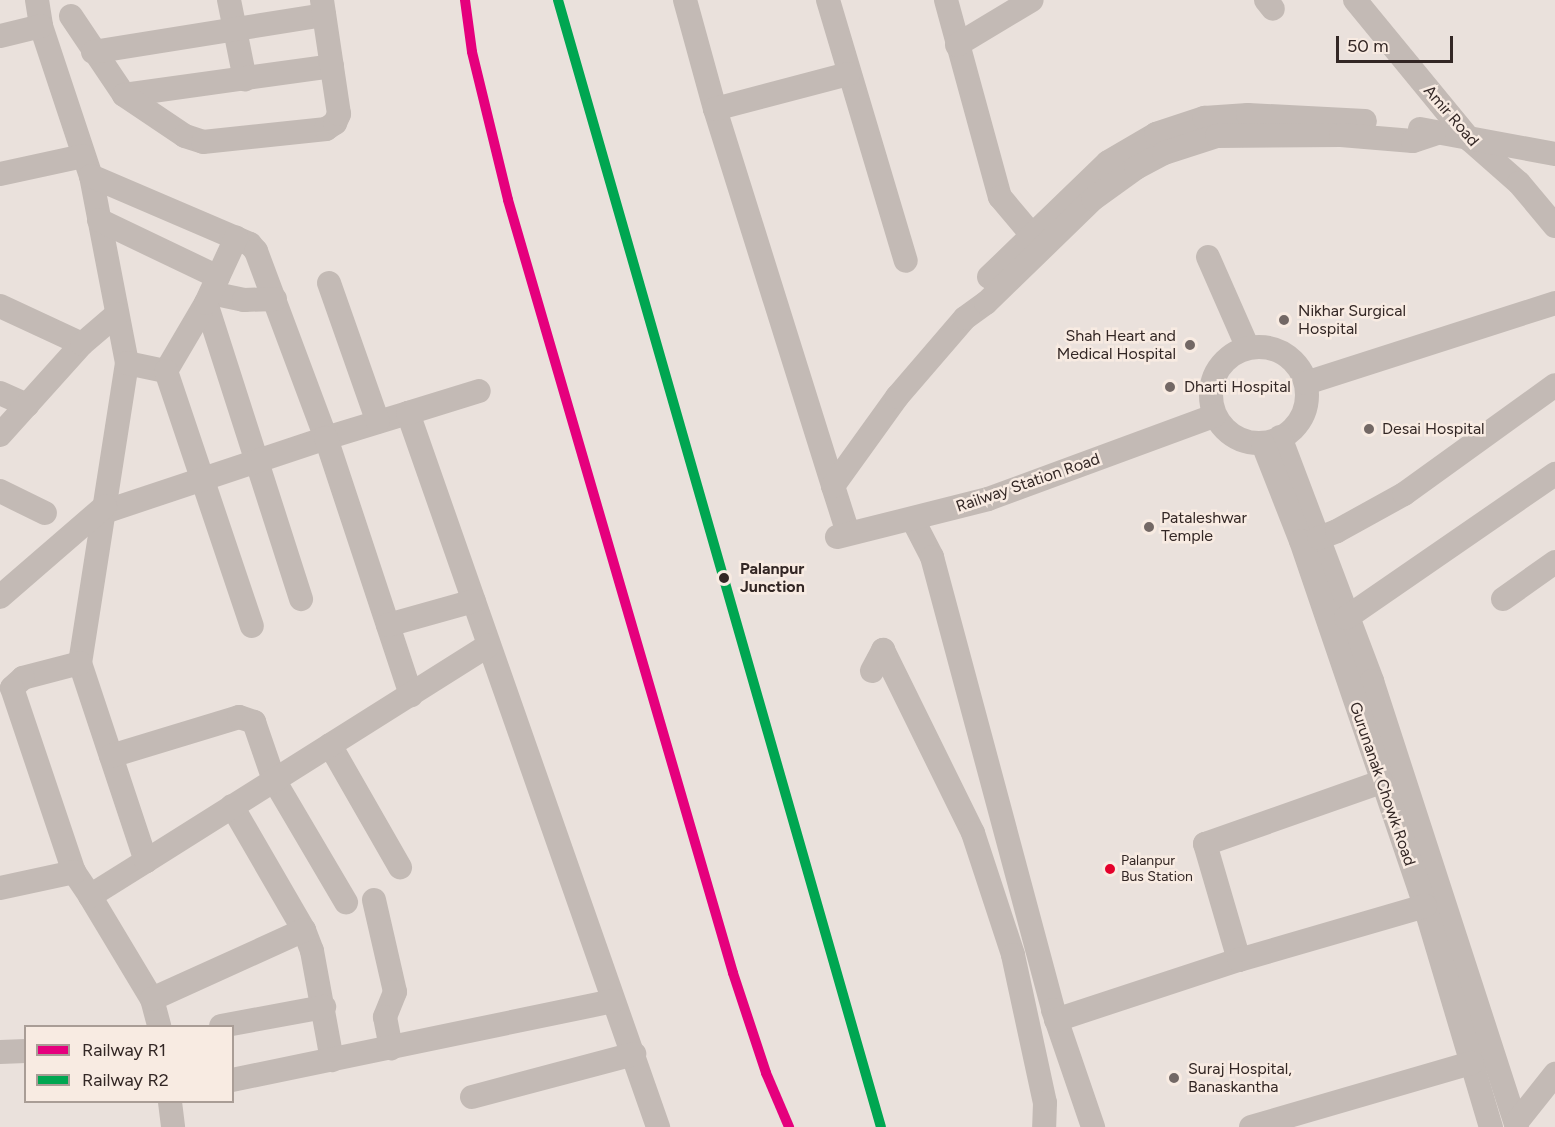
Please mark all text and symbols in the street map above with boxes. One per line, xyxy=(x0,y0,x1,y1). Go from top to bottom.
scale bar xyxy=(1339,24,1456,62)
text: 50 m xyxy=(1347,35,1389,57)
street label: Amir Road xyxy=(1419,82,1483,150)
place label: Nikhar Surgical Hospital xyxy=(1298,301,1406,339)
marker: Nikhar Surgical Hospital xyxy=(1275,311,1293,329)
place label: Shah Heart and Medical Hospital xyxy=(1057,326,1176,364)
marker: Shah Heart and Medical Hospital xyxy=(1181,336,1199,354)
place label: Dharti Hospital xyxy=(1184,377,1291,397)
marker: Dharti Hospital xyxy=(1161,378,1179,396)
place label: Desai Hospital xyxy=(1382,419,1485,439)
marker: Desai Hospital xyxy=(1360,420,1378,438)
street label: Railway Station Road xyxy=(954,449,1102,517)
place label: Pataleshwar Temple xyxy=(1161,508,1247,546)
marker: Pataleshwar Temple xyxy=(1142,520,1156,534)
place label: Palanpur Junction xyxy=(740,559,805,597)
marker: Palanpur Junction xyxy=(713,567,735,589)
street label: Gurunanak Chowk Road xyxy=(1345,700,1419,868)
place label: Palanpur Bus Station xyxy=(1121,853,1193,886)
marker: Palanpur Bus Station xyxy=(1104,863,1116,875)
legend xyxy=(24,1025,234,1103)
text: Railway R1 xyxy=(82,1039,166,1061)
place label: Suraj Hospital, Banaskantha xyxy=(1188,1059,1292,1097)
text: Railway R2 xyxy=(82,1069,169,1091)
marker: Suraj Hospital, Banaskantha xyxy=(1165,1069,1183,1087)

